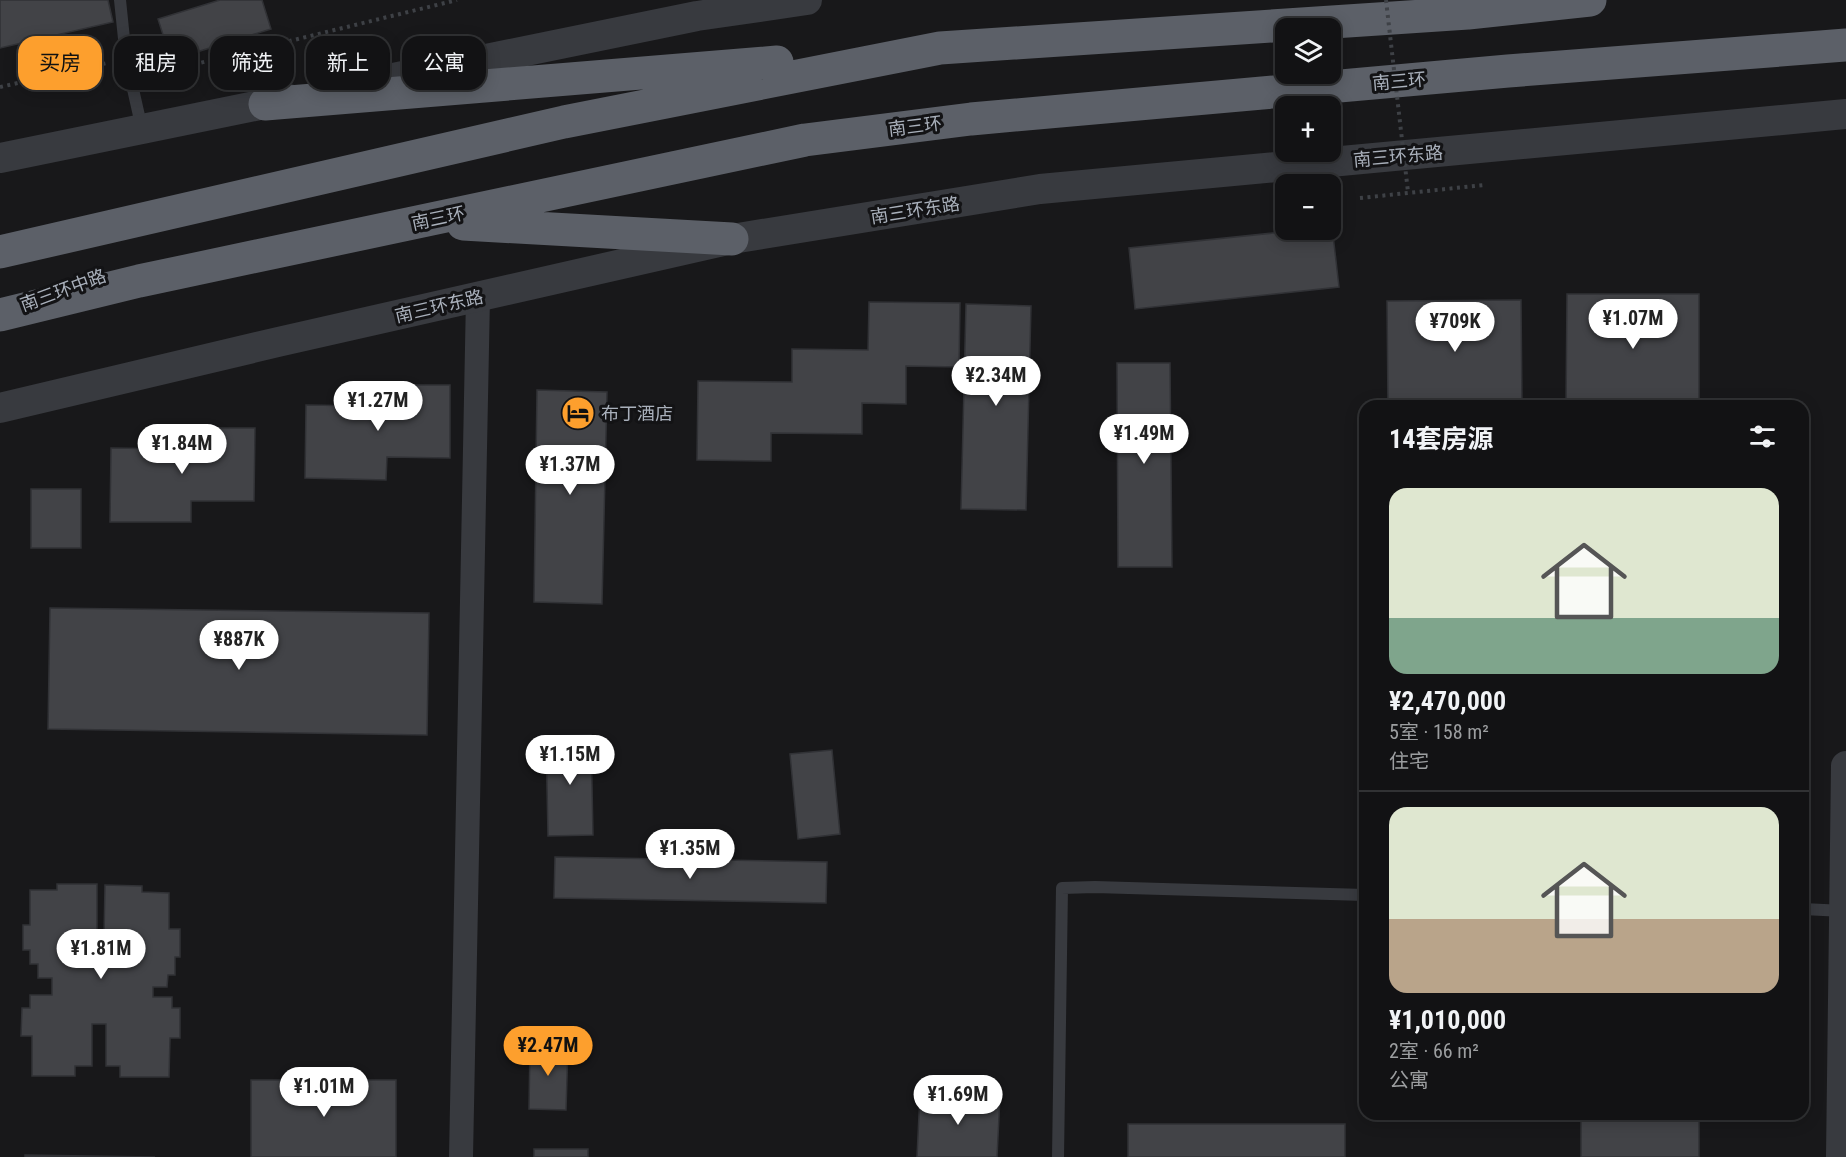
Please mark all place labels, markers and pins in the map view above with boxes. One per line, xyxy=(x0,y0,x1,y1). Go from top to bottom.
pin: ¥1.07M xyxy=(1584,299,1682,350)
pin: ¥709K xyxy=(1413,302,1497,353)
pin: ¥2.34M xyxy=(947,356,1045,407)
pin: ¥1.27M xyxy=(329,381,427,432)
hotel icon: 布丁酒店 xyxy=(560,395,596,431)
place label: 布丁酒店 xyxy=(601,403,673,424)
pin: ¥1.49M xyxy=(1095,414,1193,465)
pin: ¥1.84M xyxy=(133,424,231,475)
pin: ¥1.37M xyxy=(521,445,619,496)
pin: ¥887K xyxy=(197,620,281,671)
pin: ¥1.15M xyxy=(521,735,619,786)
pin: ¥1.35M xyxy=(641,829,739,880)
pin: ¥1.81M xyxy=(52,929,150,980)
pin: ¥2.47M xyxy=(499,1026,597,1077)
pin: ¥1.01M xyxy=(275,1067,373,1118)
pin: ¥1.69M xyxy=(909,1075,1007,1126)

